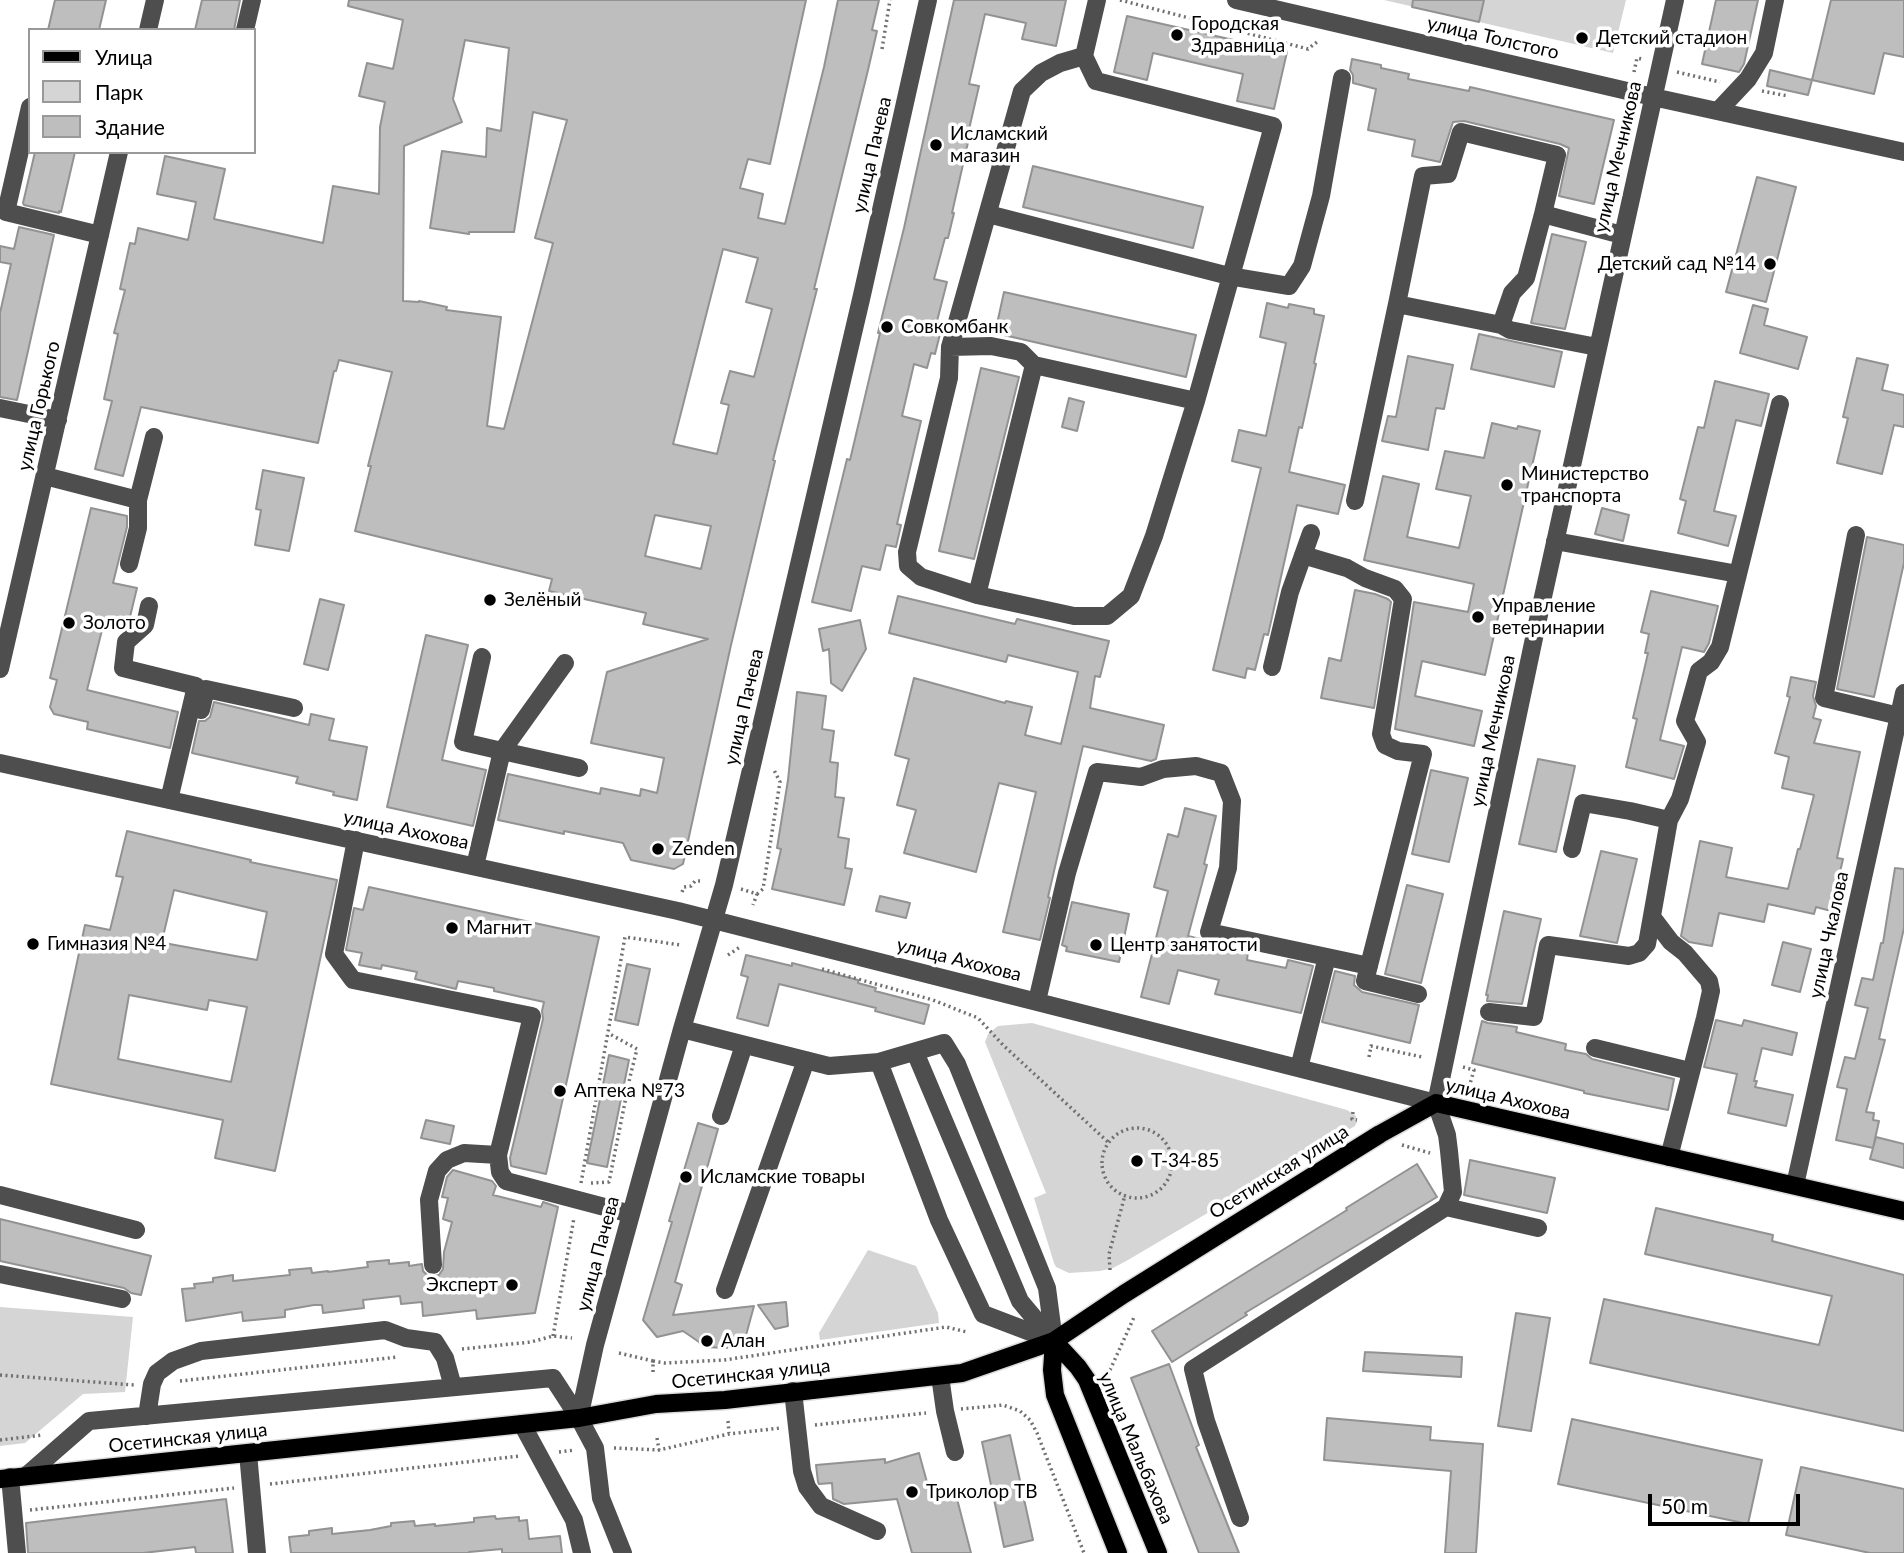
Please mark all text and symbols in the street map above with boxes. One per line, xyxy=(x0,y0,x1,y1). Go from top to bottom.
street label: улица Толстого xyxy=(1425,12,1561,64)
place label: Городская Здравница xyxy=(1191,13,1285,57)
marker: Городская Здравница xyxy=(1169,27,1185,43)
place label: Детский стадион xyxy=(1596,27,1747,49)
legend xyxy=(28,28,256,154)
marker: Детский стадион xyxy=(1574,30,1590,46)
text: Улица xyxy=(95,44,153,69)
text: Парк xyxy=(95,79,143,104)
street label: улица Мечникова xyxy=(1589,79,1647,235)
street label: улица Пачева xyxy=(848,95,896,215)
text: Здание xyxy=(95,114,165,139)
place label: Исламский магазин xyxy=(950,123,1048,167)
marker: Исламский магазин xyxy=(928,137,944,153)
place label: Детский сад №14 xyxy=(1598,253,1756,275)
marker: Детский сад №14 xyxy=(1762,256,1778,272)
place label: Совкомбанк xyxy=(901,316,1008,338)
marker: Совкомбанк xyxy=(879,319,895,335)
street label: улица Горького xyxy=(13,339,65,473)
place label: Министерство транспорта xyxy=(1521,463,1649,507)
marker: Министерство транспорта xyxy=(1499,477,1515,493)
place label: Зелёный xyxy=(504,589,581,611)
marker: Зелёный xyxy=(482,592,498,608)
place label: Управление ветеринарии xyxy=(1492,595,1605,639)
marker: Управление ветеринарии xyxy=(1470,609,1486,625)
place label: Золото xyxy=(83,612,146,634)
marker: Золото xyxy=(61,615,77,631)
street label: улица Пачева xyxy=(720,647,768,767)
street label: улица Мечникова xyxy=(1466,653,1520,809)
street label: улица Ахохова xyxy=(341,806,471,854)
place label: Zenden xyxy=(672,838,735,860)
marker: Zenden xyxy=(650,841,666,857)
street label: улица Чкалова xyxy=(1804,869,1854,1001)
place label: Магнит xyxy=(466,917,532,939)
marker: Магнит xyxy=(444,920,460,936)
place label: Гимназия №4 xyxy=(47,933,166,955)
street label: улица Ахохова xyxy=(894,933,1024,987)
place label: Центр занятости xyxy=(1110,934,1258,956)
marker: Гимназия №4 xyxy=(25,936,41,952)
marker: Центр занятости xyxy=(1088,937,1104,953)
street label: улица Ахохова xyxy=(1443,1074,1573,1124)
place label: Аптека №73 xyxy=(574,1080,685,1102)
marker: Аптека №73 xyxy=(552,1083,568,1099)
street label: Осетинская улица xyxy=(1205,1120,1353,1224)
place label: Т-34-85 xyxy=(1151,1150,1219,1172)
marker: Т-34-85 xyxy=(1129,1153,1145,1169)
place label: Исламские товары xyxy=(700,1166,865,1188)
marker: Исламские товары xyxy=(678,1169,694,1185)
street label: улица Пачева xyxy=(572,1194,624,1314)
place label: Эксперт xyxy=(426,1274,498,1296)
marker: Эксперт xyxy=(504,1277,520,1293)
place label: Алан xyxy=(721,1330,765,1352)
marker: Алан xyxy=(699,1333,715,1349)
street label: Осетинская улица xyxy=(670,1354,832,1394)
street label: улица Мальбахова xyxy=(1094,1369,1178,1527)
street label: Осетинская улица xyxy=(107,1418,269,1458)
scale bar xyxy=(1652,1480,1804,1524)
place label: Триколор ТВ xyxy=(926,1481,1038,1503)
marker: Триколор ТВ xyxy=(904,1484,920,1500)
text: 50 m xyxy=(1661,1493,1708,1518)

